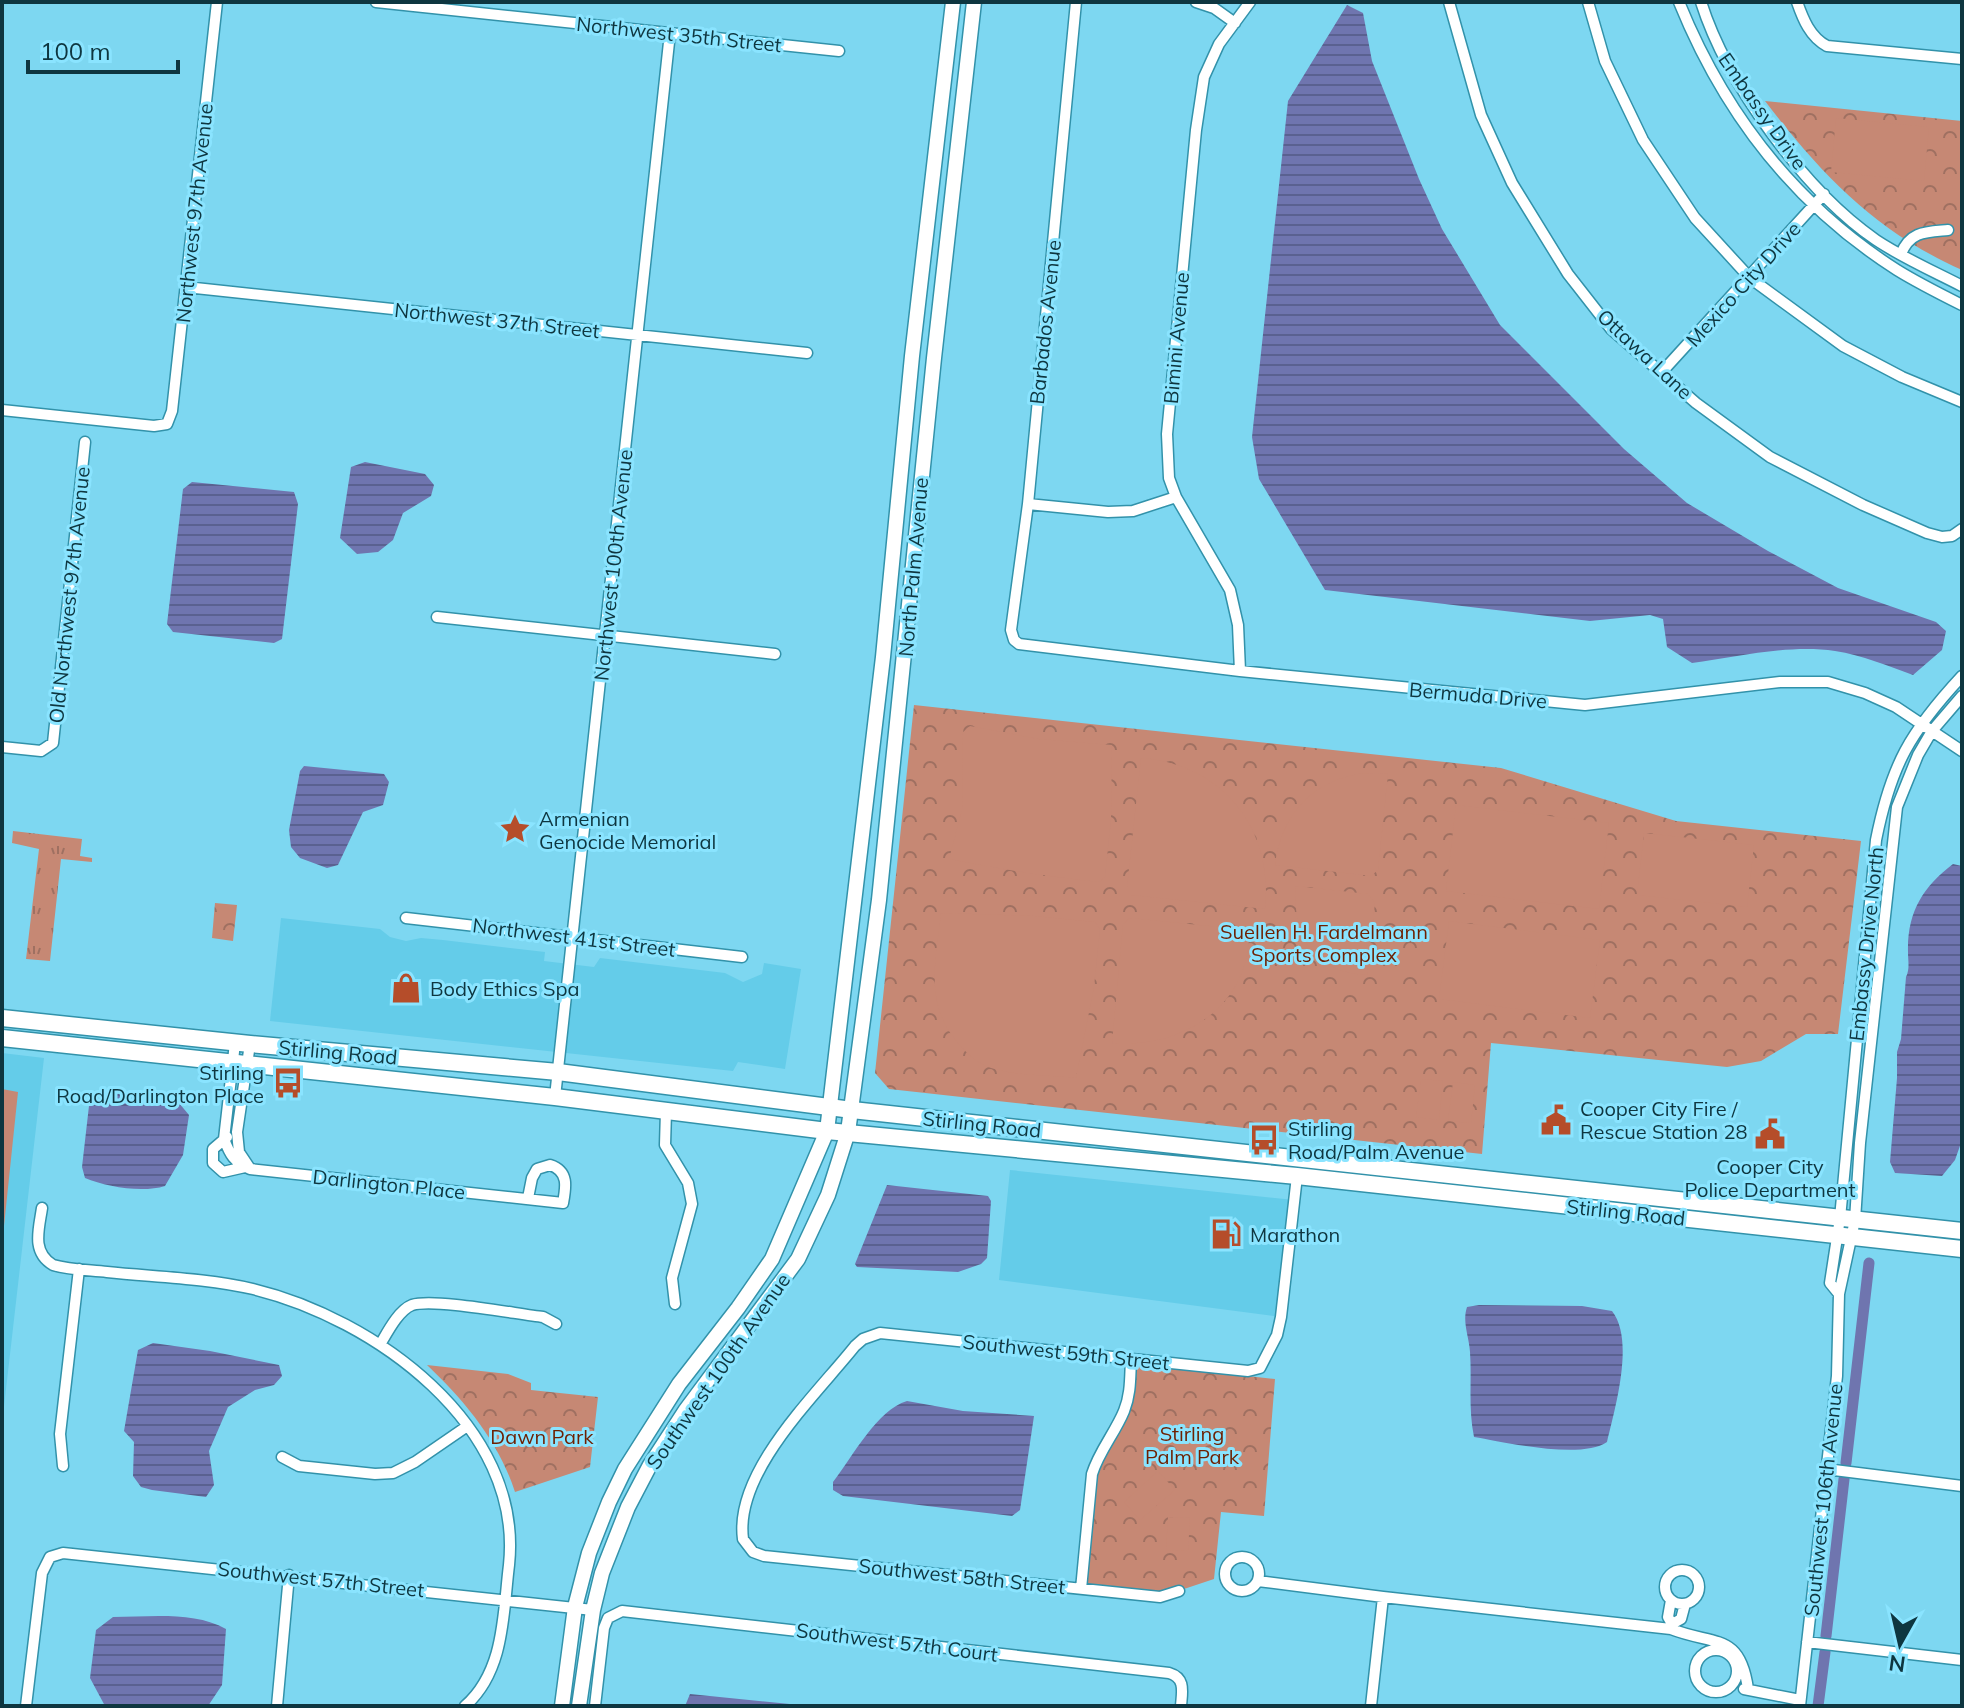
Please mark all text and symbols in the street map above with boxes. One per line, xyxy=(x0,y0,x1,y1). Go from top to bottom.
street label: Northwest 35th Street xyxy=(575,11,783,57)
scale bar xyxy=(28,24,178,74)
text: 100 m xyxy=(40,36,111,66)
street label: Embassy Drive xyxy=(1713,48,1813,174)
street label: Northwest 97th Avenue xyxy=(170,102,218,324)
street label: Mexico City Drive xyxy=(1680,216,1806,352)
street label: Barbados Avenue xyxy=(1024,239,1066,405)
street label: Bimini Avenue xyxy=(1158,271,1194,405)
street label: Northwest 37th Street xyxy=(393,297,601,343)
street label: Ottawa Lane xyxy=(1592,304,1698,404)
street label: Northwest 100th Avenue xyxy=(588,448,638,682)
street label: Old Northwest 97th Avenue xyxy=(43,465,95,725)
street label: North Palm Avenue xyxy=(893,476,933,658)
street label: Bermuda Drive xyxy=(1408,677,1548,713)
place label: Armenian Genocide Memorial xyxy=(539,806,716,854)
place icon: Armenian Genocide Memorial xyxy=(498,812,532,846)
street label: Embassy Drive North xyxy=(1843,846,1889,1042)
street label: Northwest 41st Street xyxy=(471,912,677,962)
park label: Suellen H. Fardelmann Sports Complex xyxy=(1220,919,1428,967)
shop icon: Body Ethics Spa xyxy=(389,971,423,1005)
place label: Body Ethics Spa xyxy=(430,976,580,1001)
street label: Stirling Road xyxy=(278,1034,398,1070)
place label: Stirling Road/Darlington Place xyxy=(56,1060,264,1108)
bus stop icon: Stirling Road/Darlington Place xyxy=(271,1066,305,1100)
place label: Cooper City Fire / Rescue Station 28 xyxy=(1580,1096,1748,1144)
public building icon: Cooper City Fire / Rescue Station 28 xyxy=(1539,1103,1573,1137)
street label: Stirling Road xyxy=(922,1105,1042,1143)
place label: Stirling Road/Palm Avenue xyxy=(1288,1116,1465,1164)
public building icon: Cooper City Police Department xyxy=(1753,1117,1787,1151)
bus stop icon: Stirling Road/Palm Avenue xyxy=(1247,1123,1281,1157)
place label: Cooper City Police Department xyxy=(1684,1154,1856,1202)
street label: Darlington Place xyxy=(312,1164,466,1204)
street label: Stirling Road xyxy=(1566,1193,1686,1231)
fuel station icon: Marathon xyxy=(1209,1217,1243,1251)
place label: Marathon xyxy=(1250,1222,1340,1247)
street label: Southwest 100th Avenue xyxy=(641,1268,795,1474)
street label: Southwest 59th Street xyxy=(962,1329,1170,1375)
street label: Southwest 106th Avenue xyxy=(1798,1382,1848,1618)
park label: Stirling Palm Park xyxy=(1145,1421,1240,1469)
park label: Dawn Park xyxy=(490,1424,594,1449)
street label: Southwest 58th Street xyxy=(858,1553,1066,1599)
street label: Southwest 57th Street xyxy=(217,1556,425,1602)
north arrow xyxy=(1860,1604,1940,1684)
street label: Southwest 57th Court xyxy=(795,1617,999,1667)
text: N xyxy=(1887,1649,1907,1679)

